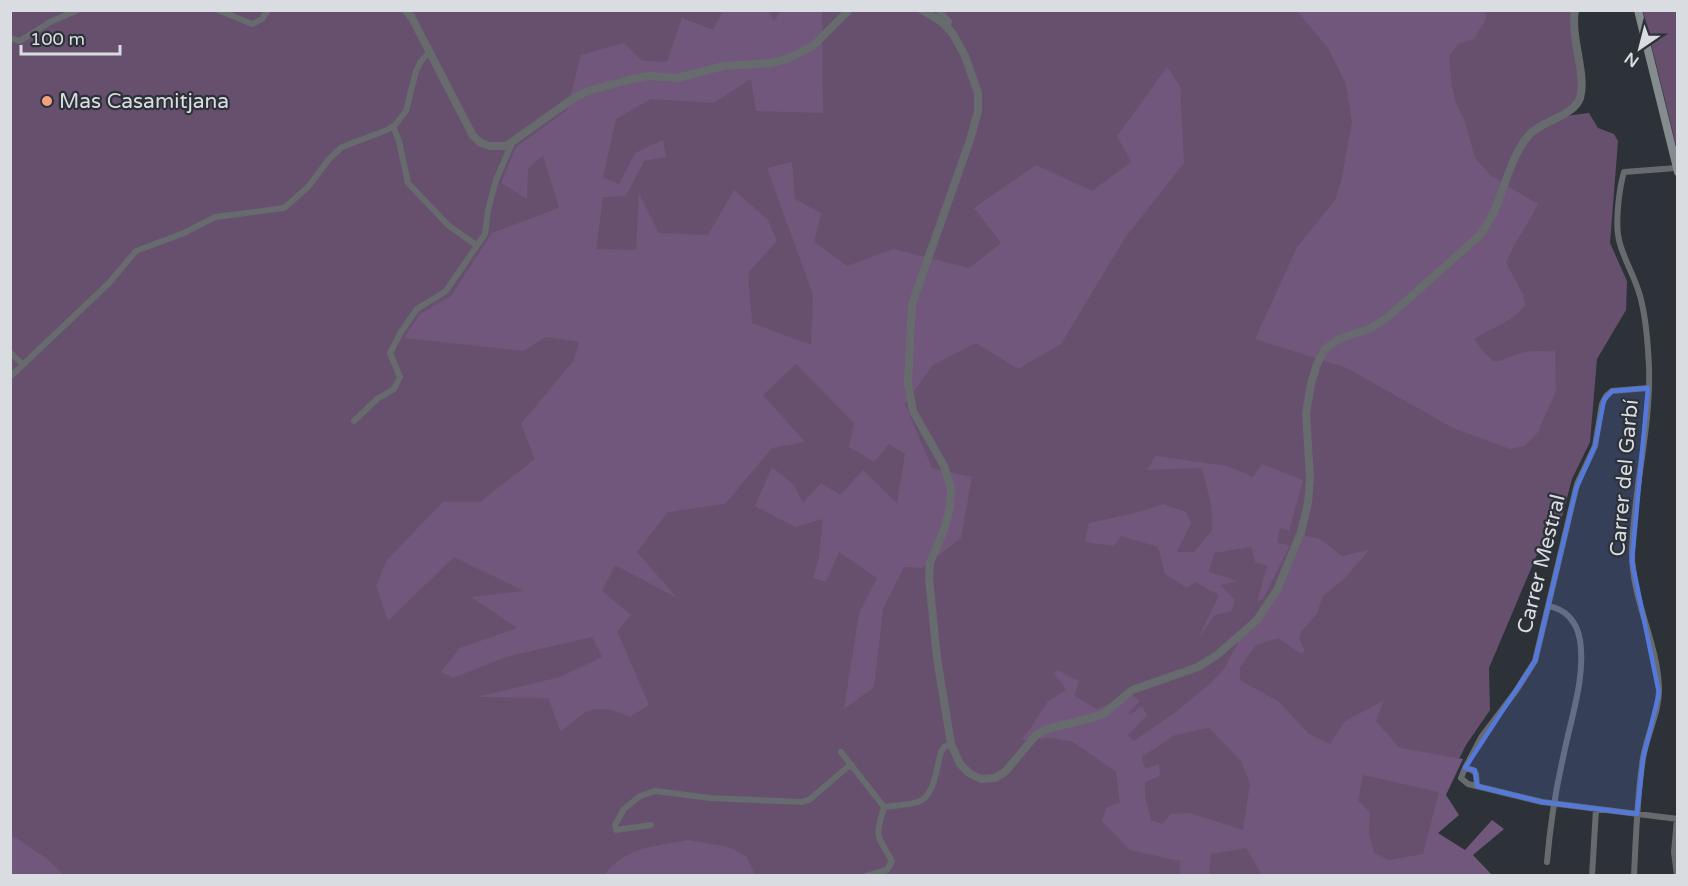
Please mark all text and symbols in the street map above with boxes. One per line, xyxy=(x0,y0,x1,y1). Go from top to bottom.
scale bar xyxy=(21,18,120,56)
north arrow xyxy=(1610,18,1670,78)
text: 100 m xyxy=(30,28,85,50)
text: N xyxy=(1621,48,1643,71)
place label: Mas Casamitjana xyxy=(59,89,229,114)
marker: Mas Casamitjana xyxy=(40,94,54,108)
street label: Carrer del Garbí xyxy=(1605,398,1644,558)
street label: Carrer Mestral xyxy=(1512,492,1571,636)

